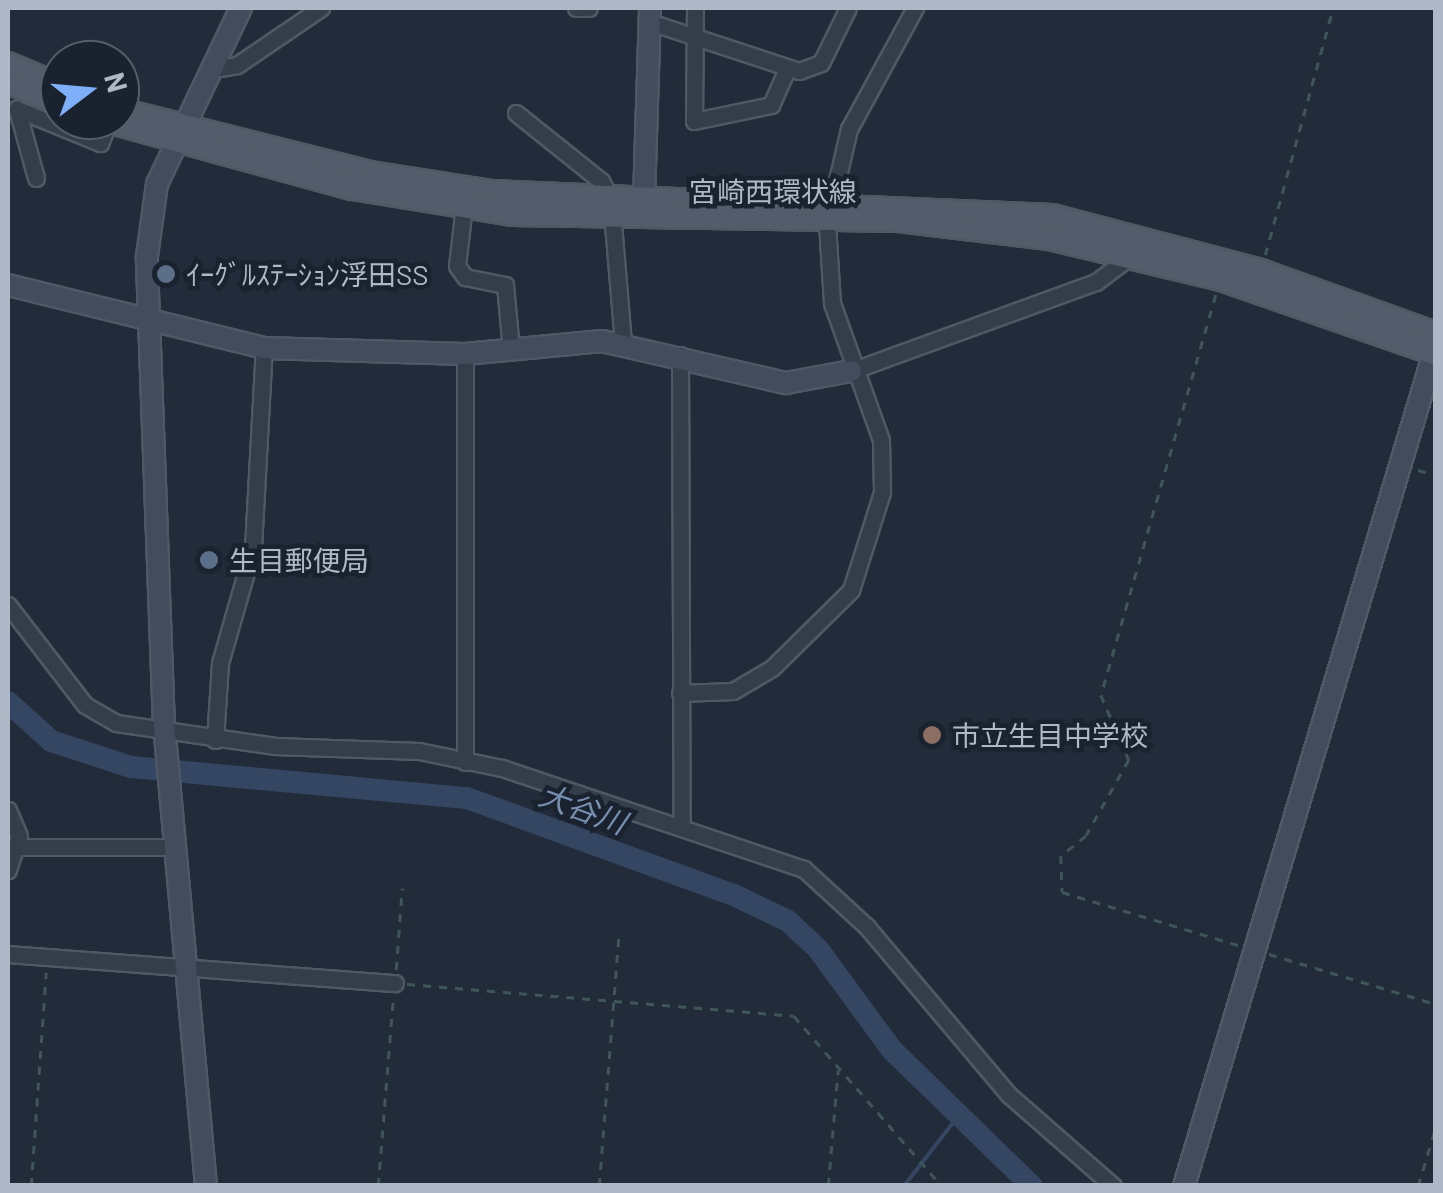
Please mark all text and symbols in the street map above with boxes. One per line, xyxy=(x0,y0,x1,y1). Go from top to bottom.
north arrow xyxy=(40,40,140,140)
text: N xyxy=(98,69,136,96)
street label: 宮崎西環状線 xyxy=(689,174,857,208)
place label: ｲｰｸﾞﾙｽﾃｰｼｮﾝ浮田SS xyxy=(186,257,429,291)
marker: ｲｰｸﾞﾙｽﾃｰｼｮﾝ浮田SS xyxy=(155,263,177,285)
place label: 生目郵便局 xyxy=(229,543,369,577)
marker: 生目郵便局 xyxy=(198,549,220,571)
place label: 市立生目中学校 xyxy=(952,718,1148,752)
marker: 市立生目中学校 xyxy=(921,724,943,746)
water label: 大谷川 xyxy=(535,776,631,840)

